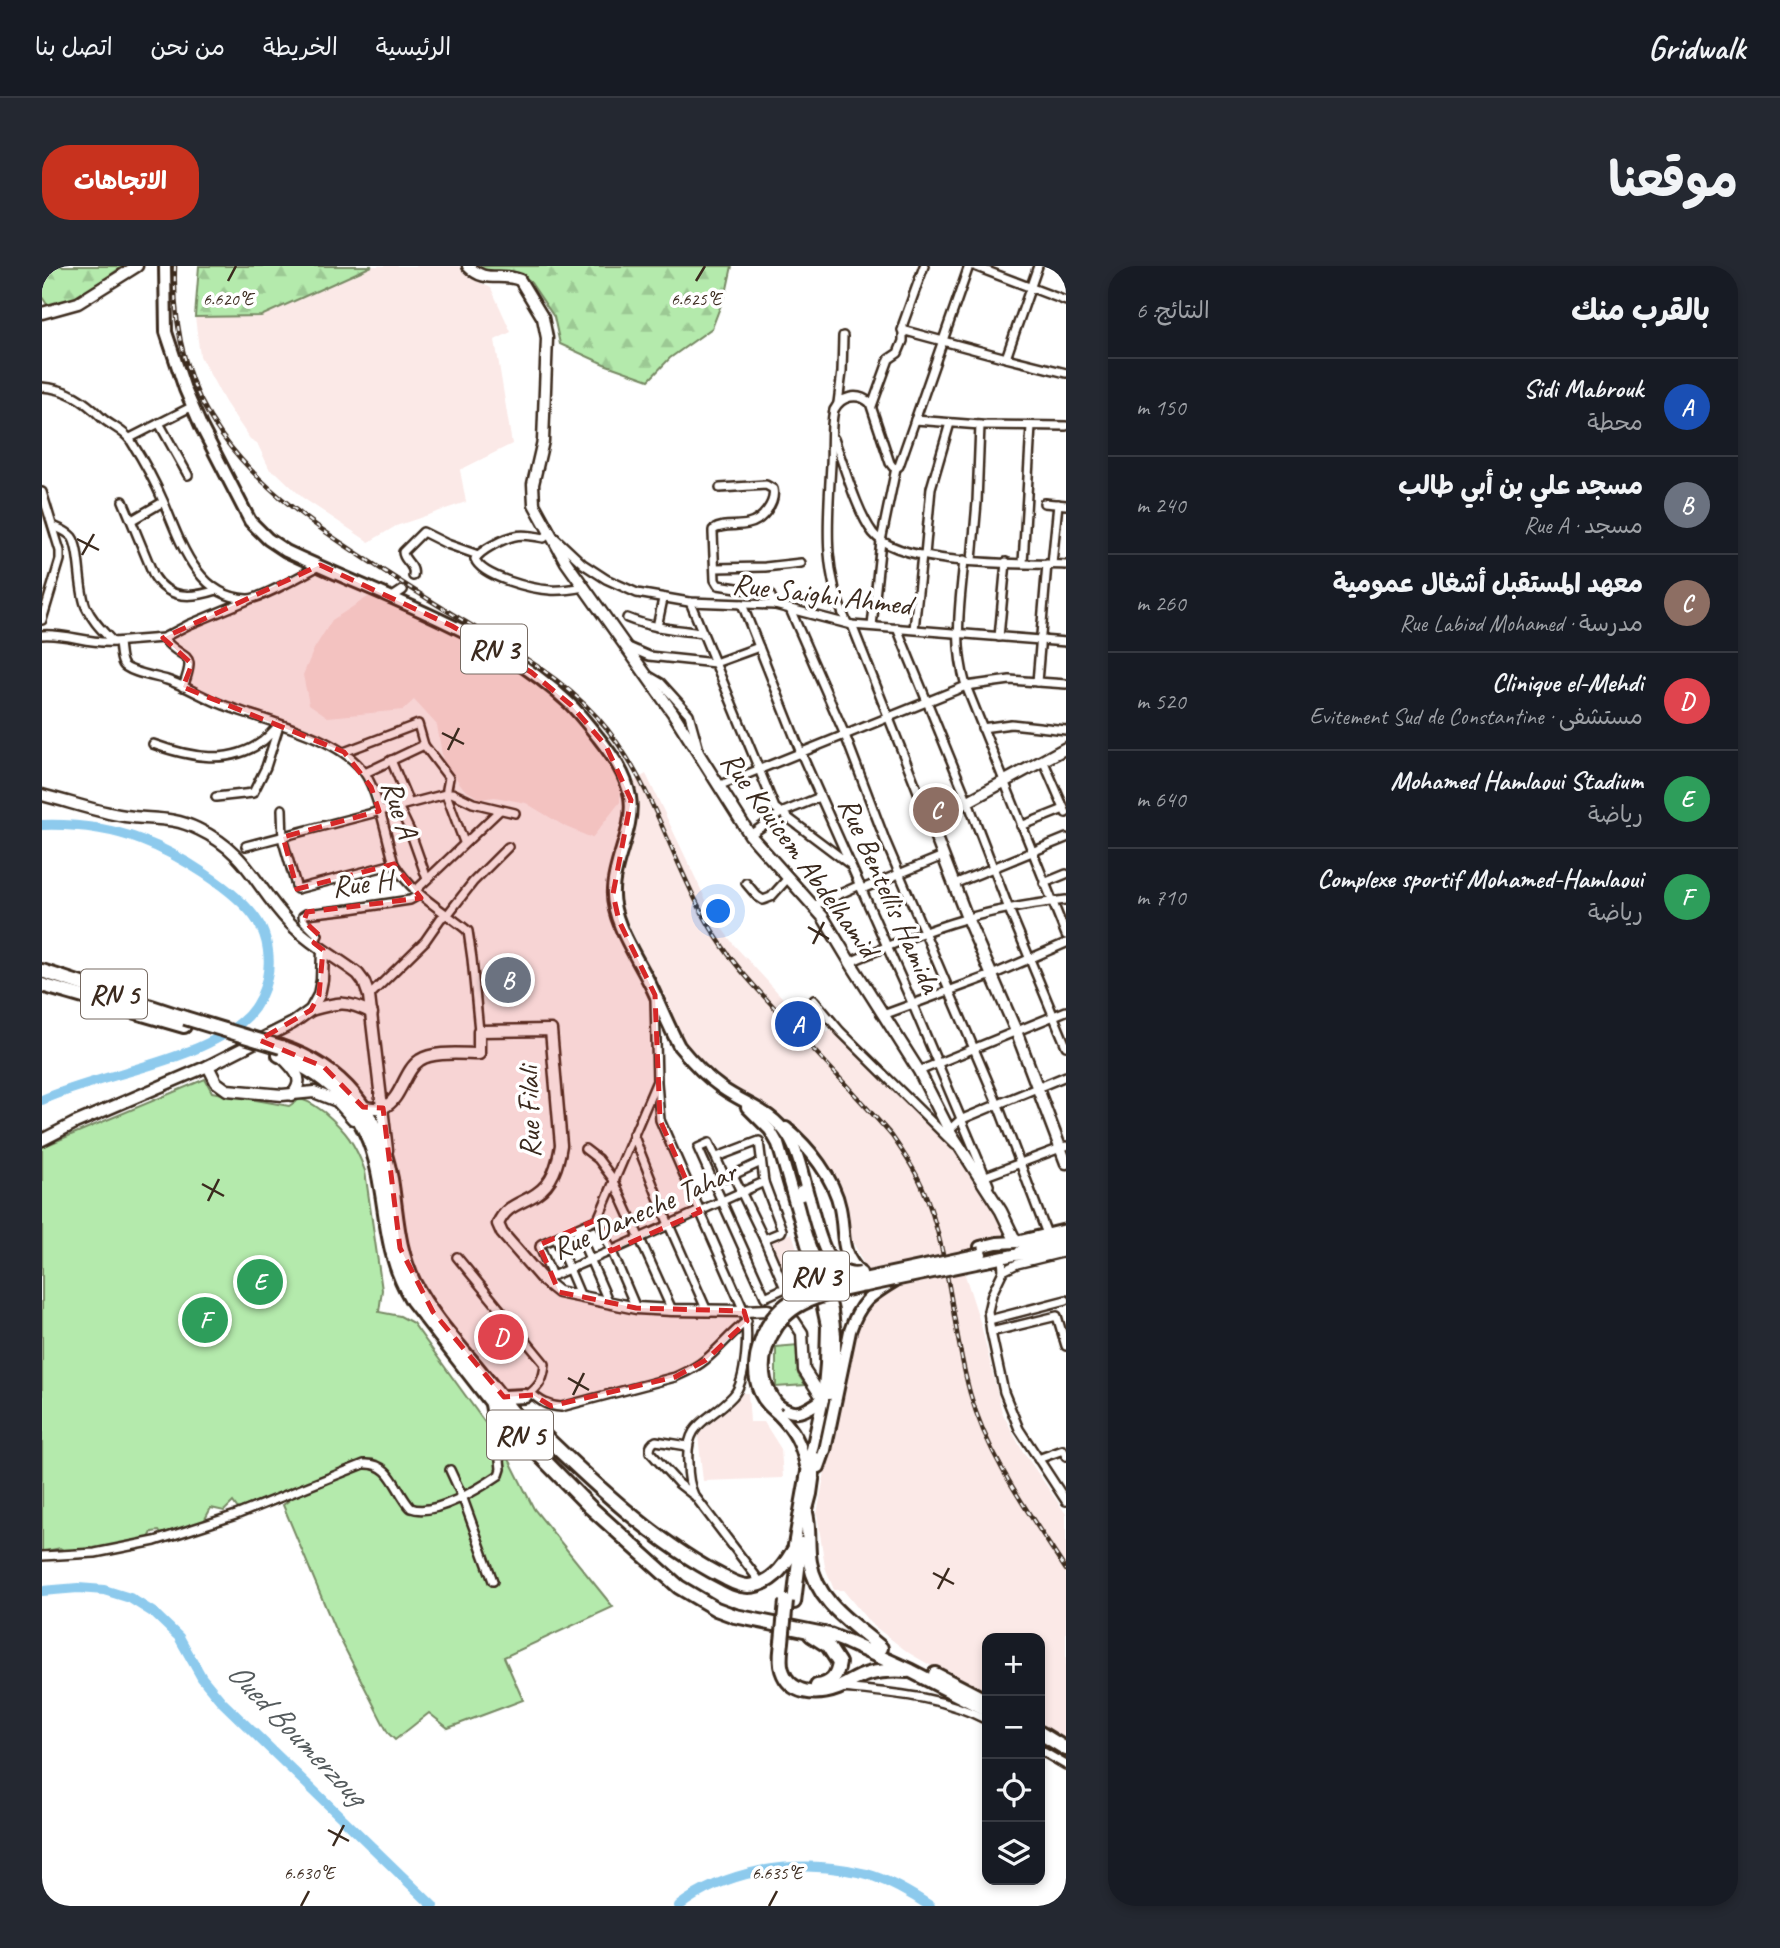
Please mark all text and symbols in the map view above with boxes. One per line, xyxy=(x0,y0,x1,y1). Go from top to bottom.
text: Gridwalk xyxy=(1648,27,1745,69)
text: اتصل بنا xyxy=(35,32,113,62)
text: من نحن xyxy=(151,32,225,62)
text: الخريطة xyxy=(263,32,338,62)
text: الرئيسية xyxy=(376,32,451,62)
button: الاتجاهات xyxy=(42,145,199,220)
text: موقعنا xyxy=(1608,149,1738,211)
text: 6.620°E xyxy=(203,288,256,310)
text: 6.625°E xyxy=(671,288,724,310)
text: بالقرب منك xyxy=(1571,291,1710,329)
text: النتائج: 6 xyxy=(1136,296,1210,325)
text: Sidi Mabrouk xyxy=(1523,372,1643,405)
text: 150 m xyxy=(1136,393,1186,422)
text: A xyxy=(1681,393,1693,422)
text: محطة xyxy=(1587,408,1643,437)
text: مسجد علي بن أبي طالب xyxy=(1398,469,1643,502)
text: 240 m xyxy=(1136,491,1186,520)
text: B xyxy=(1681,491,1693,520)
text: مسجد · Rue A xyxy=(1524,511,1643,540)
street label: Rue Saighi Ahmed xyxy=(730,564,918,624)
text: معهد المستقبل أشغال عمومية xyxy=(1333,567,1643,600)
text: 260 m xyxy=(1136,589,1186,618)
text: C xyxy=(1682,589,1693,618)
text: مدرسة · Rue Labiod Mohamed xyxy=(1399,609,1643,638)
road number: RN 3 xyxy=(461,624,527,674)
text: Clinique el-Mehdi xyxy=(1492,666,1643,699)
text: 520 m xyxy=(1136,687,1186,716)
text: D xyxy=(1680,687,1694,716)
text: مستشفى · Evitement Sud de Constantine xyxy=(1310,702,1643,731)
street label: Rue Kouicem Abdelhamid xyxy=(713,744,890,968)
text: Mohamed Hamlaoui Stadium xyxy=(1390,764,1643,797)
street label: Rue A xyxy=(373,775,428,844)
pin: C xyxy=(913,784,959,836)
text: 640 m xyxy=(1136,785,1186,814)
text: E xyxy=(1681,785,1693,814)
street label: Rue Bentellis Hamida xyxy=(830,791,951,1001)
text: رياضة xyxy=(1588,800,1643,829)
street label: Rue H xyxy=(330,860,398,906)
text: Complexe sportif Mohamed-Hamlaoui xyxy=(1317,862,1643,895)
text: 710 m xyxy=(1136,883,1186,912)
text: F xyxy=(1682,883,1692,912)
your location xyxy=(701,894,735,928)
text: رياضة xyxy=(1588,898,1643,927)
pin: B xyxy=(485,954,531,1006)
road number: RN 5 xyxy=(81,970,147,1018)
pin: A xyxy=(775,998,821,1050)
street label: Rue Filali xyxy=(509,1062,549,1158)
street label: Rue Daneche Tahar xyxy=(546,1151,744,1268)
road number: RN 3 xyxy=(783,1252,849,1300)
pin: E xyxy=(237,1256,283,1308)
pin: F xyxy=(182,1294,228,1346)
pin: D xyxy=(478,1311,524,1363)
road number: RN 5 xyxy=(487,1410,553,1460)
map controls xyxy=(982,1633,1045,1885)
button: + xyxy=(982,1633,1045,1696)
water label: Oued Boumerzoug xyxy=(218,1652,379,1817)
button: − xyxy=(982,1696,1045,1759)
button: locate xyxy=(982,1759,1045,1822)
button: layers xyxy=(982,1822,1045,1885)
text: 6.630°E xyxy=(284,1862,337,1884)
text: 6.635°E xyxy=(752,1862,805,1884)

